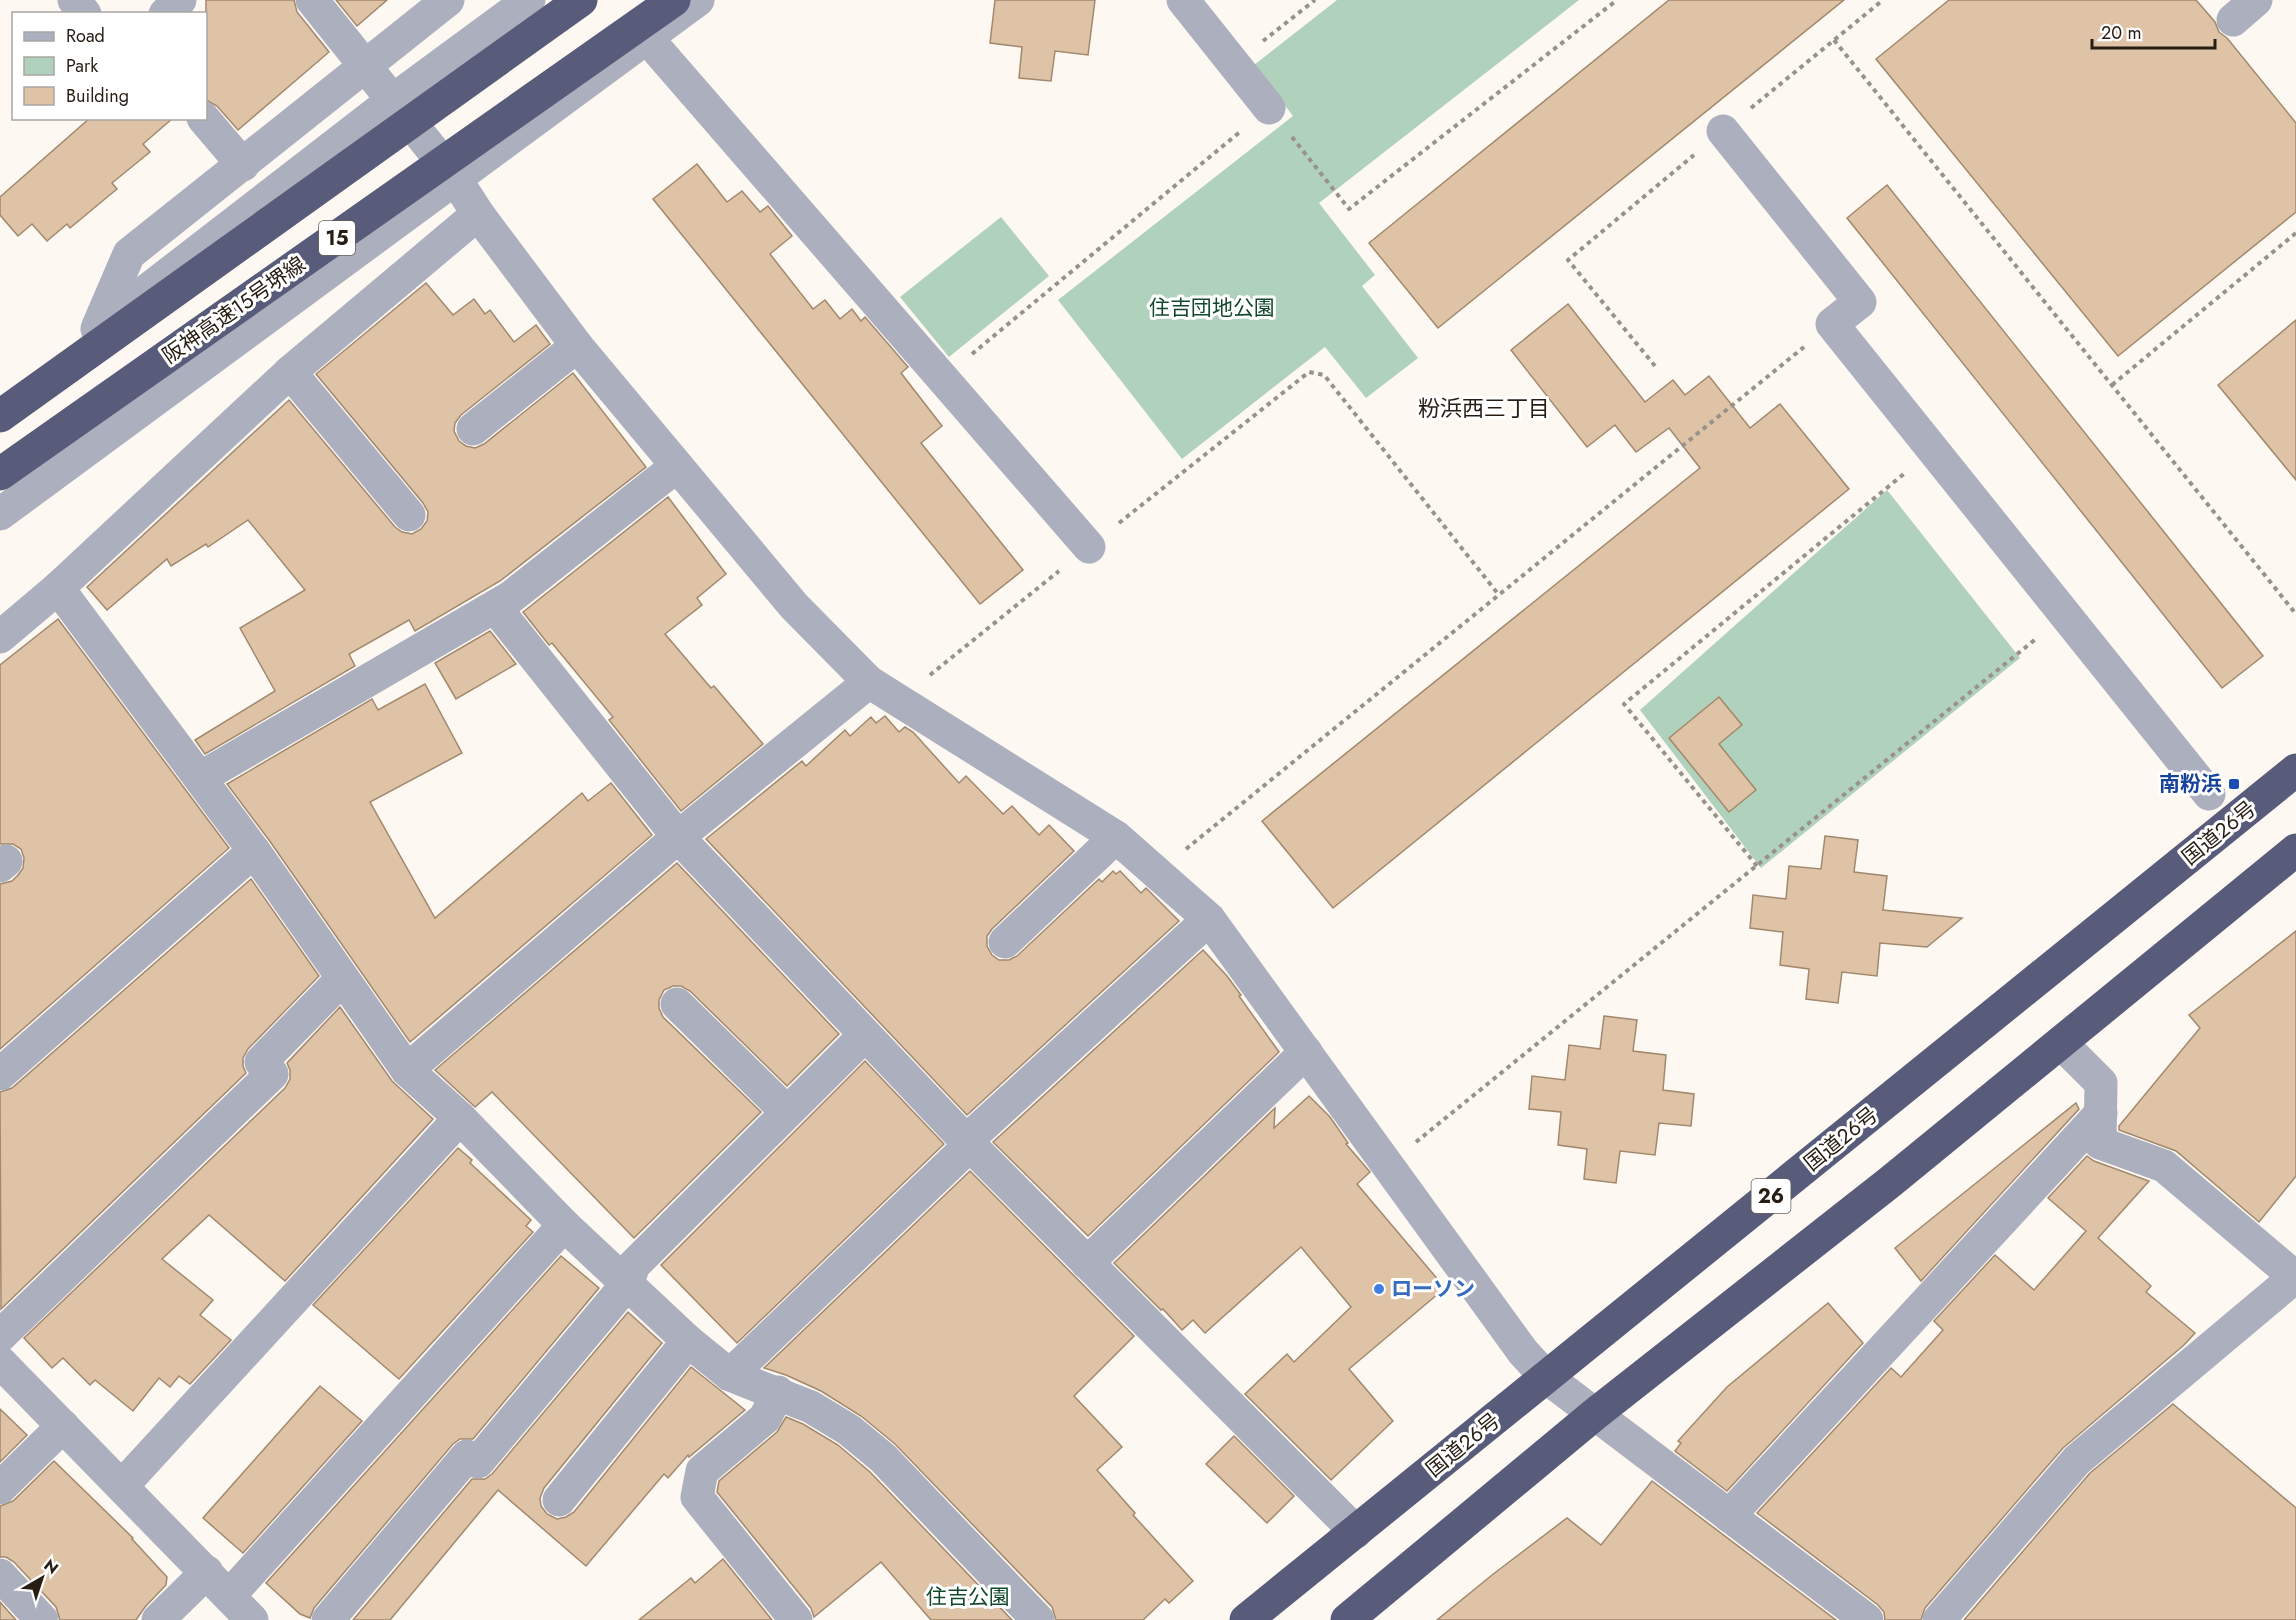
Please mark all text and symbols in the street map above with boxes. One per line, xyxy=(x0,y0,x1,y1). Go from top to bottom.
legend xyxy=(12,12,207,120)
scale bar xyxy=(2092,12,2215,50)
text: 20 m xyxy=(2101,20,2141,46)
text: Road xyxy=(66,23,105,49)
text: Park xyxy=(66,53,98,79)
text: Building xyxy=(66,83,129,109)
road number: 15 xyxy=(319,221,355,255)
street label: 阪神高速15号堺線 xyxy=(156,249,312,371)
park label: 住吉団地公園 xyxy=(1149,293,1275,323)
district label: 粉浜西三丁目 xyxy=(1418,392,1550,424)
place label: 南粉浜 xyxy=(2159,769,2222,799)
marker: 南粉浜 xyxy=(2227,777,2241,791)
street label: 国道26号 xyxy=(2176,794,2262,872)
street label: 国道26号 xyxy=(1798,1100,1884,1178)
road number: 26 xyxy=(1752,1179,1790,1213)
place label: ローソン xyxy=(1391,1274,1475,1304)
marker: ローソン xyxy=(1372,1282,1386,1296)
street label: 国道26号 xyxy=(1420,1406,1506,1484)
north arrow xyxy=(12,1548,72,1608)
text: N xyxy=(39,1554,63,1580)
park label: 住吉公園 xyxy=(926,1582,1010,1612)

